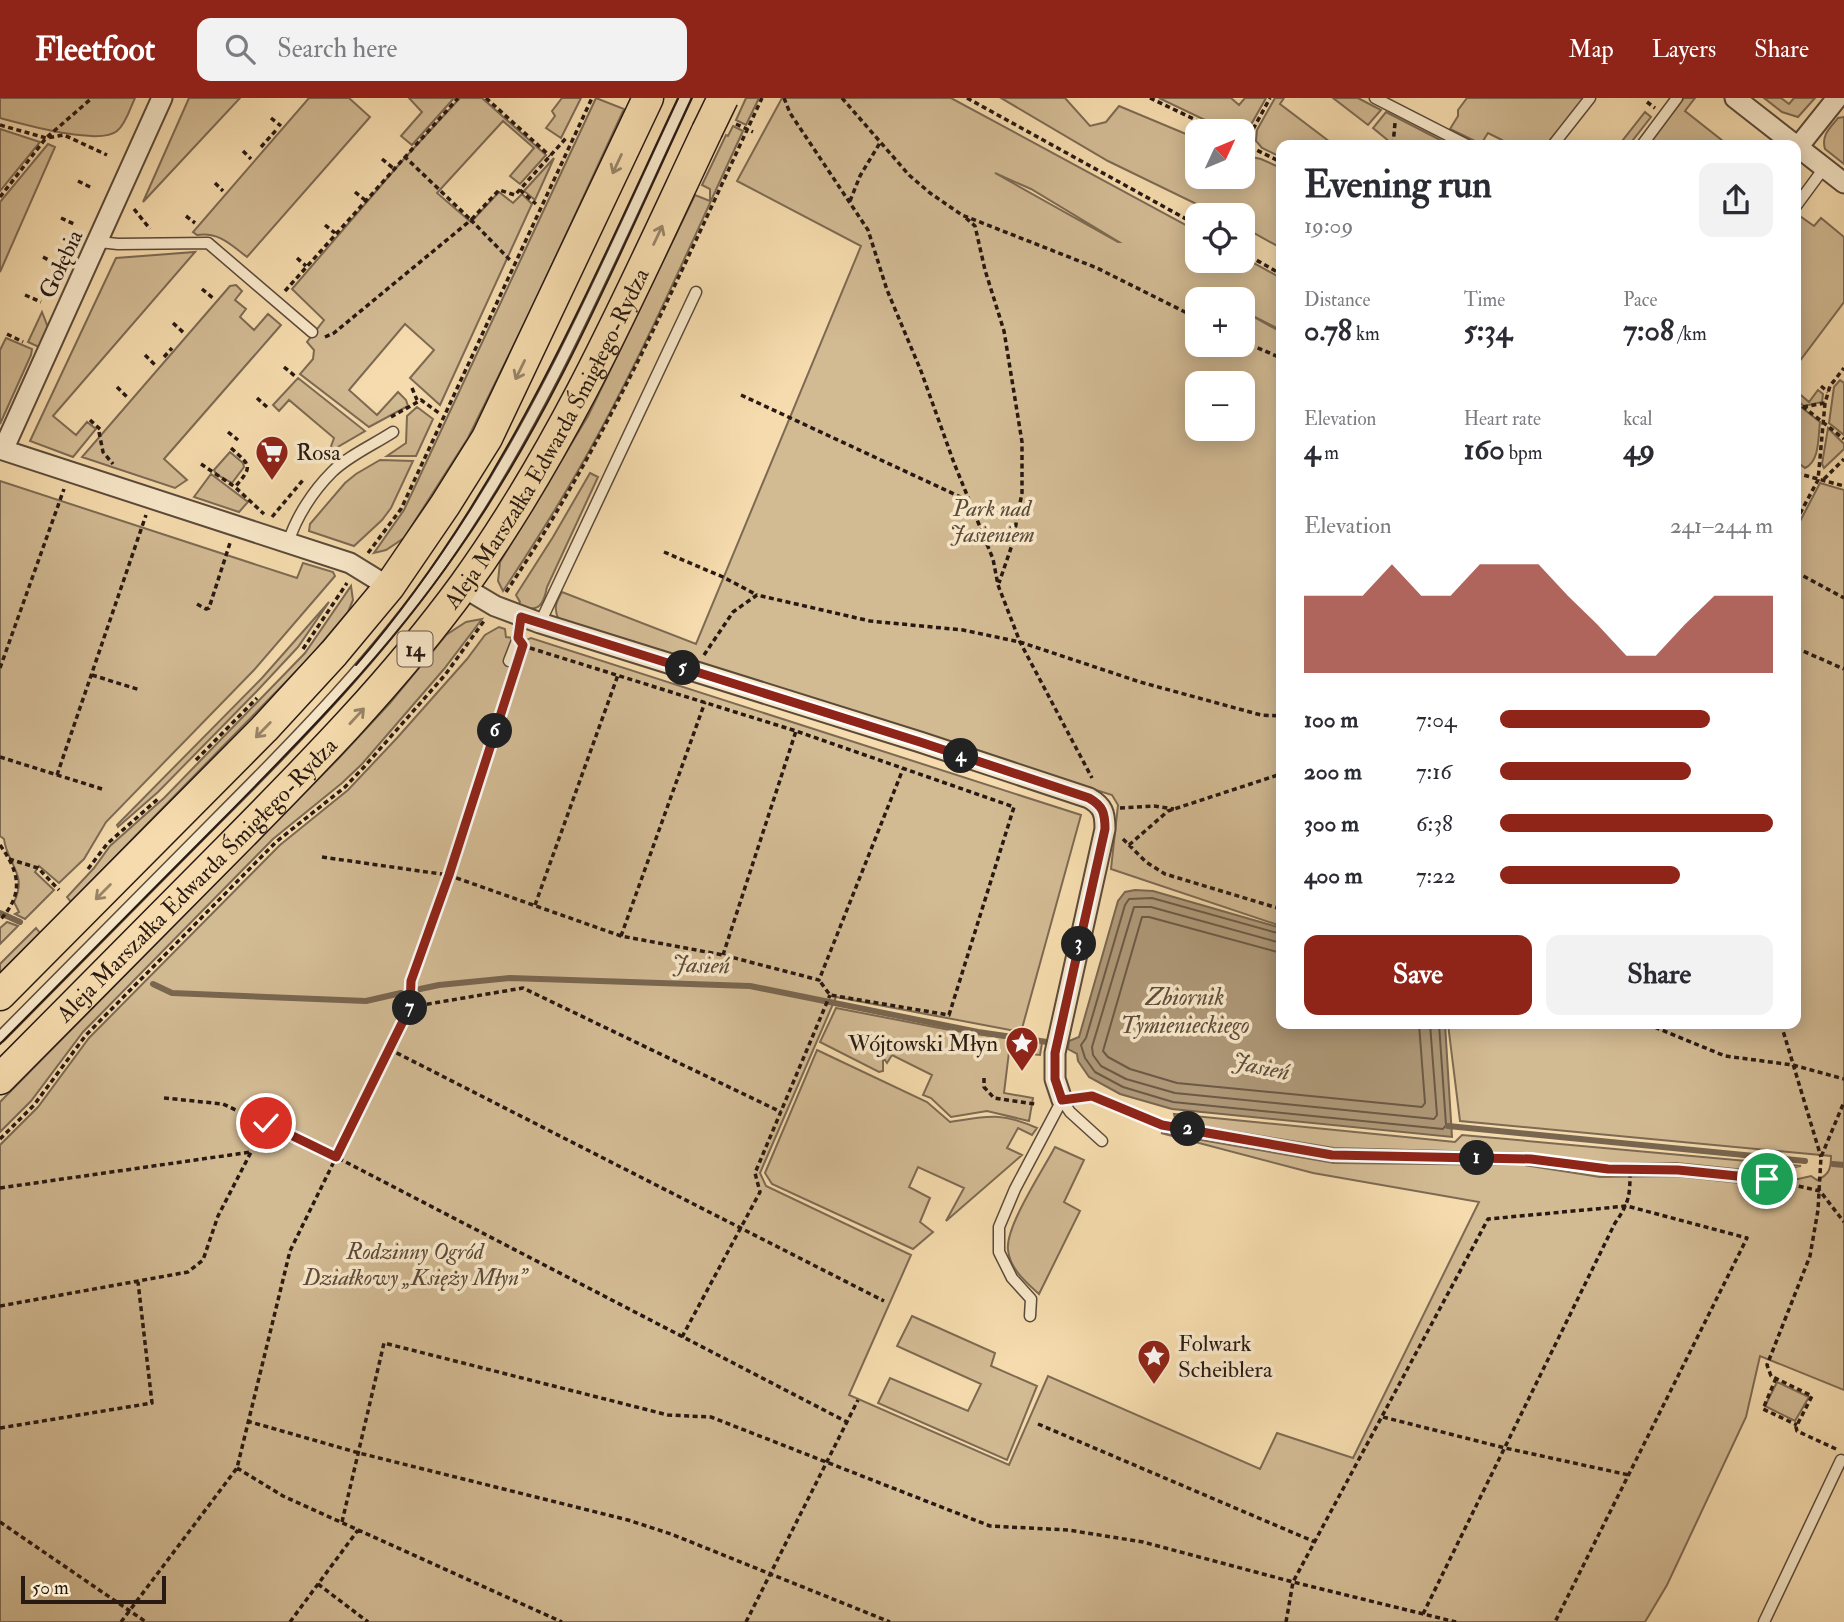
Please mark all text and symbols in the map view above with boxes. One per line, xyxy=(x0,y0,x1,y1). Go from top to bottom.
search box xyxy=(197,18,687,81)
text: Fleetfoot xyxy=(35,29,155,70)
icon: search xyxy=(221,30,259,68)
text: Search here xyxy=(277,33,397,65)
text: Map xyxy=(1569,34,1614,65)
text: Layers xyxy=(1652,34,1716,65)
text: Share xyxy=(1754,34,1809,65)
north arrow xyxy=(1185,119,1255,189)
map controls xyxy=(1185,119,1255,441)
one-way arrow xyxy=(610,153,623,174)
text: Evening run xyxy=(1304,161,1492,209)
button: share xyxy=(1699,163,1773,237)
button: locate xyxy=(1185,203,1255,273)
text: 19:09 xyxy=(1304,211,1353,240)
one-way arrow xyxy=(653,224,666,245)
street label: Gołębia xyxy=(33,225,90,303)
street label: Aleja Marszałka Edwarda Śmigłego-Rydza xyxy=(437,263,655,615)
button: + xyxy=(1185,287,1255,357)
text: Distance xyxy=(1304,288,1370,312)
text: Time xyxy=(1464,288,1505,312)
text: Pace xyxy=(1623,288,1657,312)
text: 0.78 xyxy=(1304,312,1352,349)
text: 5:34 xyxy=(1464,312,1512,349)
text: 7:08 xyxy=(1623,312,1674,349)
text: km xyxy=(1352,322,1380,346)
text: /km xyxy=(1674,322,1707,346)
one-way arrow xyxy=(512,359,526,380)
button: − xyxy=(1185,371,1255,441)
text: Elevation xyxy=(1304,407,1376,431)
text: Heart rate xyxy=(1464,407,1541,431)
text: kcal xyxy=(1623,407,1652,431)
text: 4 xyxy=(1304,431,1320,468)
text: 160 xyxy=(1464,431,1505,468)
text: 49 xyxy=(1623,431,1655,468)
supermarket icon: Rosa xyxy=(253,433,291,482)
place label: Rosa xyxy=(296,438,341,467)
text: m xyxy=(1320,441,1339,465)
text: bpm xyxy=(1505,441,1542,465)
park label: Park nad Jasieniem xyxy=(950,494,1034,549)
text: Elevation xyxy=(1304,511,1392,540)
text: 241–244 m xyxy=(1670,511,1773,540)
road number: 14 xyxy=(398,632,432,666)
pin: 5 xyxy=(666,650,700,686)
text: 5 xyxy=(678,655,687,679)
text: 100 m xyxy=(1304,705,1358,734)
text: 7:04 xyxy=(1416,705,1456,734)
one-way arrow xyxy=(349,708,366,725)
pin: 6 xyxy=(477,714,512,748)
text: 6 xyxy=(490,718,499,742)
one-way arrow xyxy=(255,721,272,738)
street label: Aleja Marszałka Edwarda Śmigłego-Rydza xyxy=(49,731,344,1029)
pin: 4 xyxy=(944,738,978,774)
text: 4 xyxy=(955,743,966,767)
text: 200 m xyxy=(1304,757,1362,786)
text: 7:16 xyxy=(1416,757,1452,786)
text: 300 m xyxy=(1304,809,1359,838)
text: 6:38 xyxy=(1416,809,1453,838)
text: 400 m xyxy=(1304,861,1363,890)
text: 7:22 xyxy=(1416,861,1456,890)
one-way arrow xyxy=(95,883,112,900)
pin: 3 xyxy=(1062,926,1096,962)
text: 3 xyxy=(1075,931,1082,955)
button: Save xyxy=(1304,935,1532,1015)
button: Share xyxy=(1546,935,1773,1015)
water label: Jasień xyxy=(671,948,731,982)
water label: Zbiornik Tymienieckiego xyxy=(1121,982,1249,1041)
pin: 7 xyxy=(392,990,428,1026)
text: 7 xyxy=(405,995,414,1019)
place icon: Wójtowski Młyn xyxy=(1003,1024,1041,1073)
place label: Wójtowski Młyn xyxy=(847,1029,998,1058)
water label: Jasień xyxy=(1229,1046,1293,1088)
pin xyxy=(236,1093,296,1153)
icon: check xyxy=(247,1104,285,1142)
pin: 2 xyxy=(1170,1112,1206,1146)
text: 2 xyxy=(1183,1116,1192,1140)
pin: 1 xyxy=(1460,1140,1494,1176)
text: 1 xyxy=(1473,1145,1480,1169)
pin xyxy=(1737,1149,1797,1209)
icon: arrive xyxy=(1748,1160,1786,1198)
park label: Rodzinny Ogród Działkowy „Księży Młyn” xyxy=(302,1237,529,1292)
place label: Folwark Scheiblera xyxy=(1178,1329,1273,1384)
place icon: Folwark Scheiblera xyxy=(1135,1337,1173,1386)
scale bar xyxy=(21,1573,166,1605)
text: 50 m xyxy=(32,1576,69,1600)

